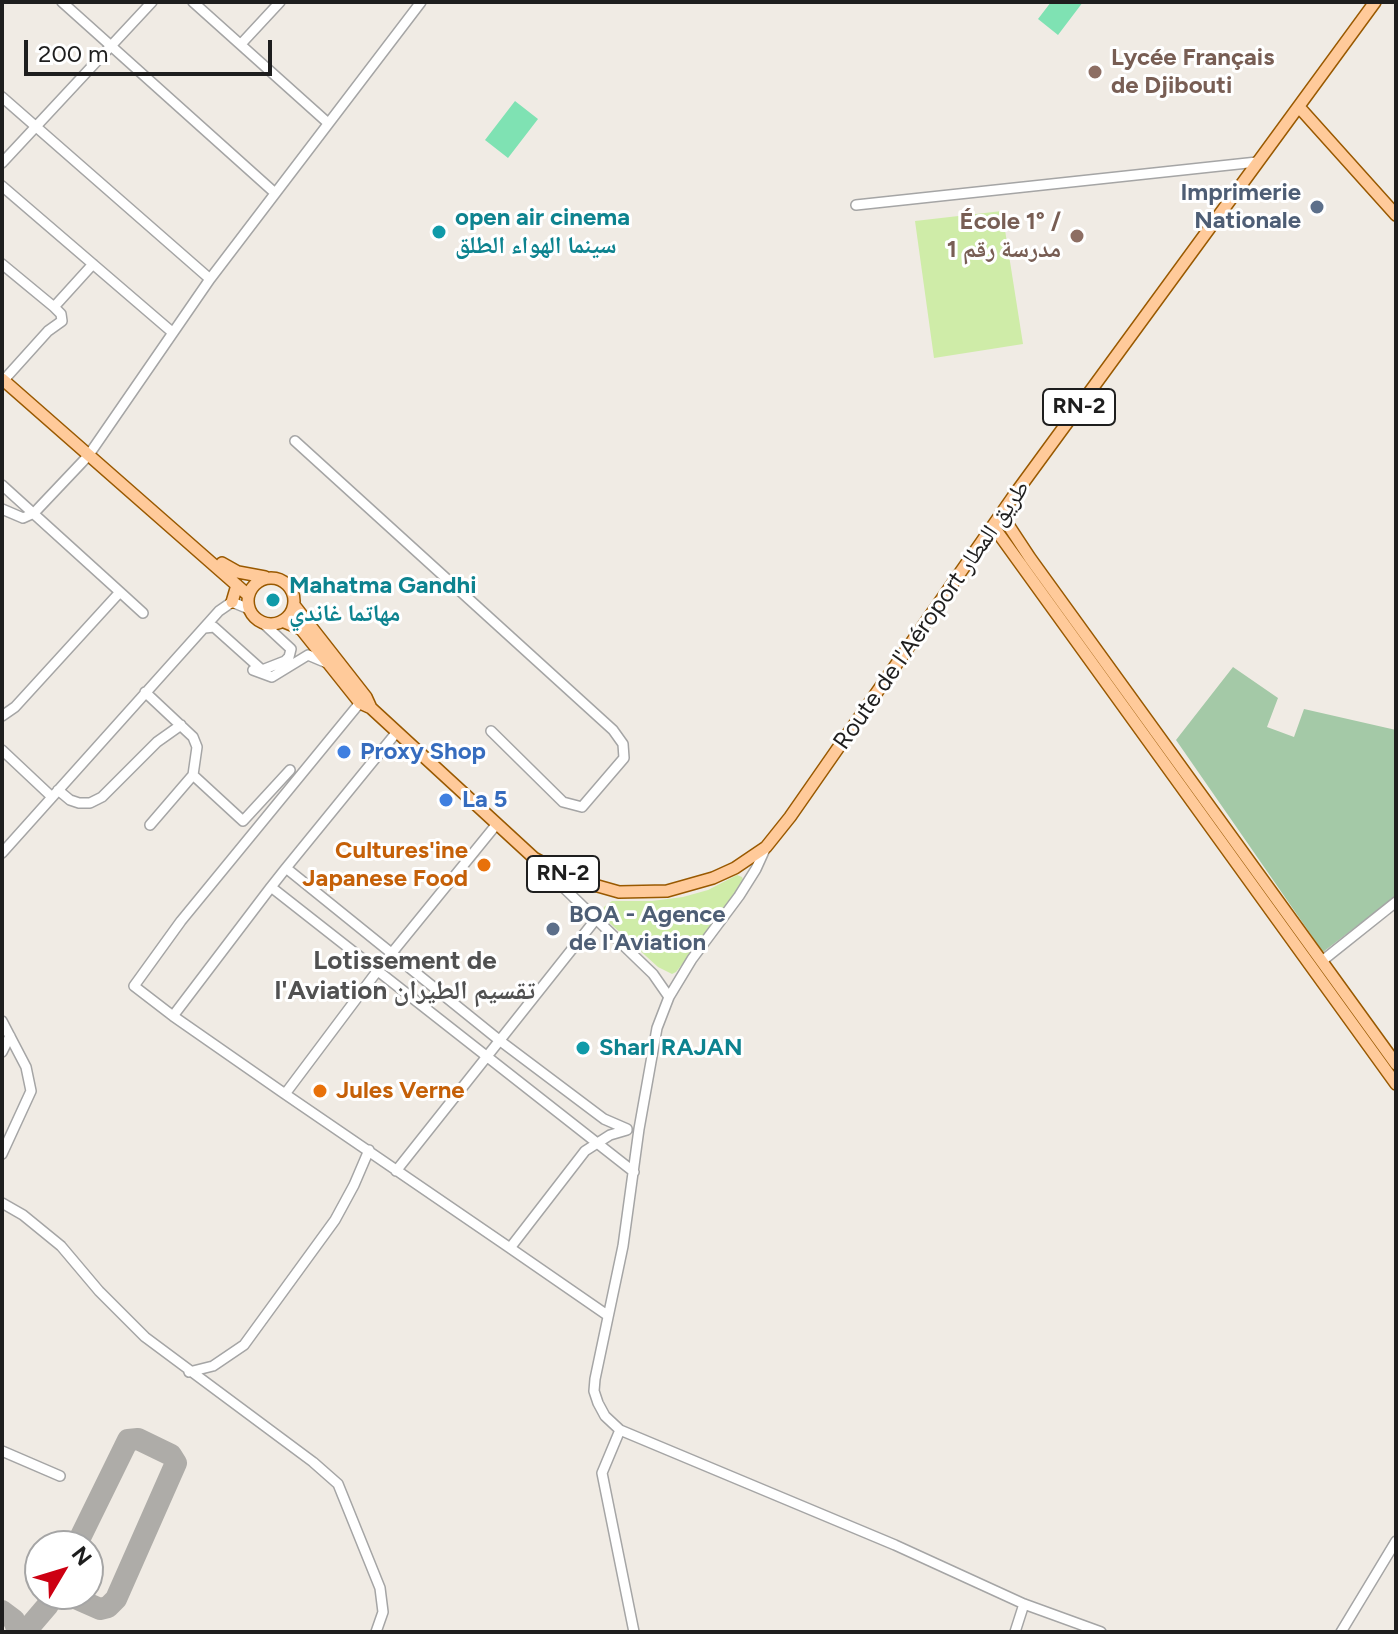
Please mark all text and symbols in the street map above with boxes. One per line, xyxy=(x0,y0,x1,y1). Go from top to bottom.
scale bar xyxy=(28,24,276,74)
text: 200 m xyxy=(38,39,109,68)
place label: Lycée Français de Djibouti xyxy=(1111,44,1274,100)
marker: Lycée Français de Djibouti xyxy=(1086,63,1104,81)
place label: Imprimerie Nationale xyxy=(1180,179,1301,235)
marker: Imprimerie Nationale xyxy=(1308,198,1326,216)
place label: open air cinema سينما الهواء الطلق xyxy=(455,204,630,260)
place label: École 1° / مدرسة رقم 1 xyxy=(947,208,1061,264)
marker: open air cinema سينما الهواء الطلق xyxy=(430,223,448,241)
marker: École 1° / مدرسة رقم 1 xyxy=(1068,227,1086,245)
road number: RN-2 xyxy=(1043,389,1115,425)
street label: Route de l'Aéroport طريق المطار xyxy=(828,475,1036,755)
place label: Mahatma Gandhi مهاتما غاندي xyxy=(289,572,476,628)
marker: Mahatma Gandhi مهاتما غاندي xyxy=(264,591,282,609)
place label: Proxy Shop xyxy=(360,738,486,766)
marker: Proxy Shop xyxy=(335,743,353,761)
place label: La 5 xyxy=(462,786,507,814)
marker: La 5 xyxy=(437,791,455,809)
place label: Cultures'ine Japanese Food xyxy=(302,837,468,893)
marker: Cultures'ine Japanese Food xyxy=(475,856,493,874)
road number: RN-2 xyxy=(527,856,599,892)
place label: BOA - Agence de l'Aviation xyxy=(569,901,726,957)
marker: BOA - Agence de l'Aviation xyxy=(544,920,562,938)
district label: Lotissement de l'Aviation تقسيم الطيران xyxy=(275,945,535,1006)
place label: Sharl RAJAN xyxy=(599,1034,742,1062)
marker: Sharl RAJAN xyxy=(574,1039,592,1057)
place label: Jules Verne xyxy=(336,1077,465,1105)
marker: Jules Verne xyxy=(311,1082,329,1100)
north arrow xyxy=(24,1530,104,1610)
text: N xyxy=(66,1541,98,1571)

